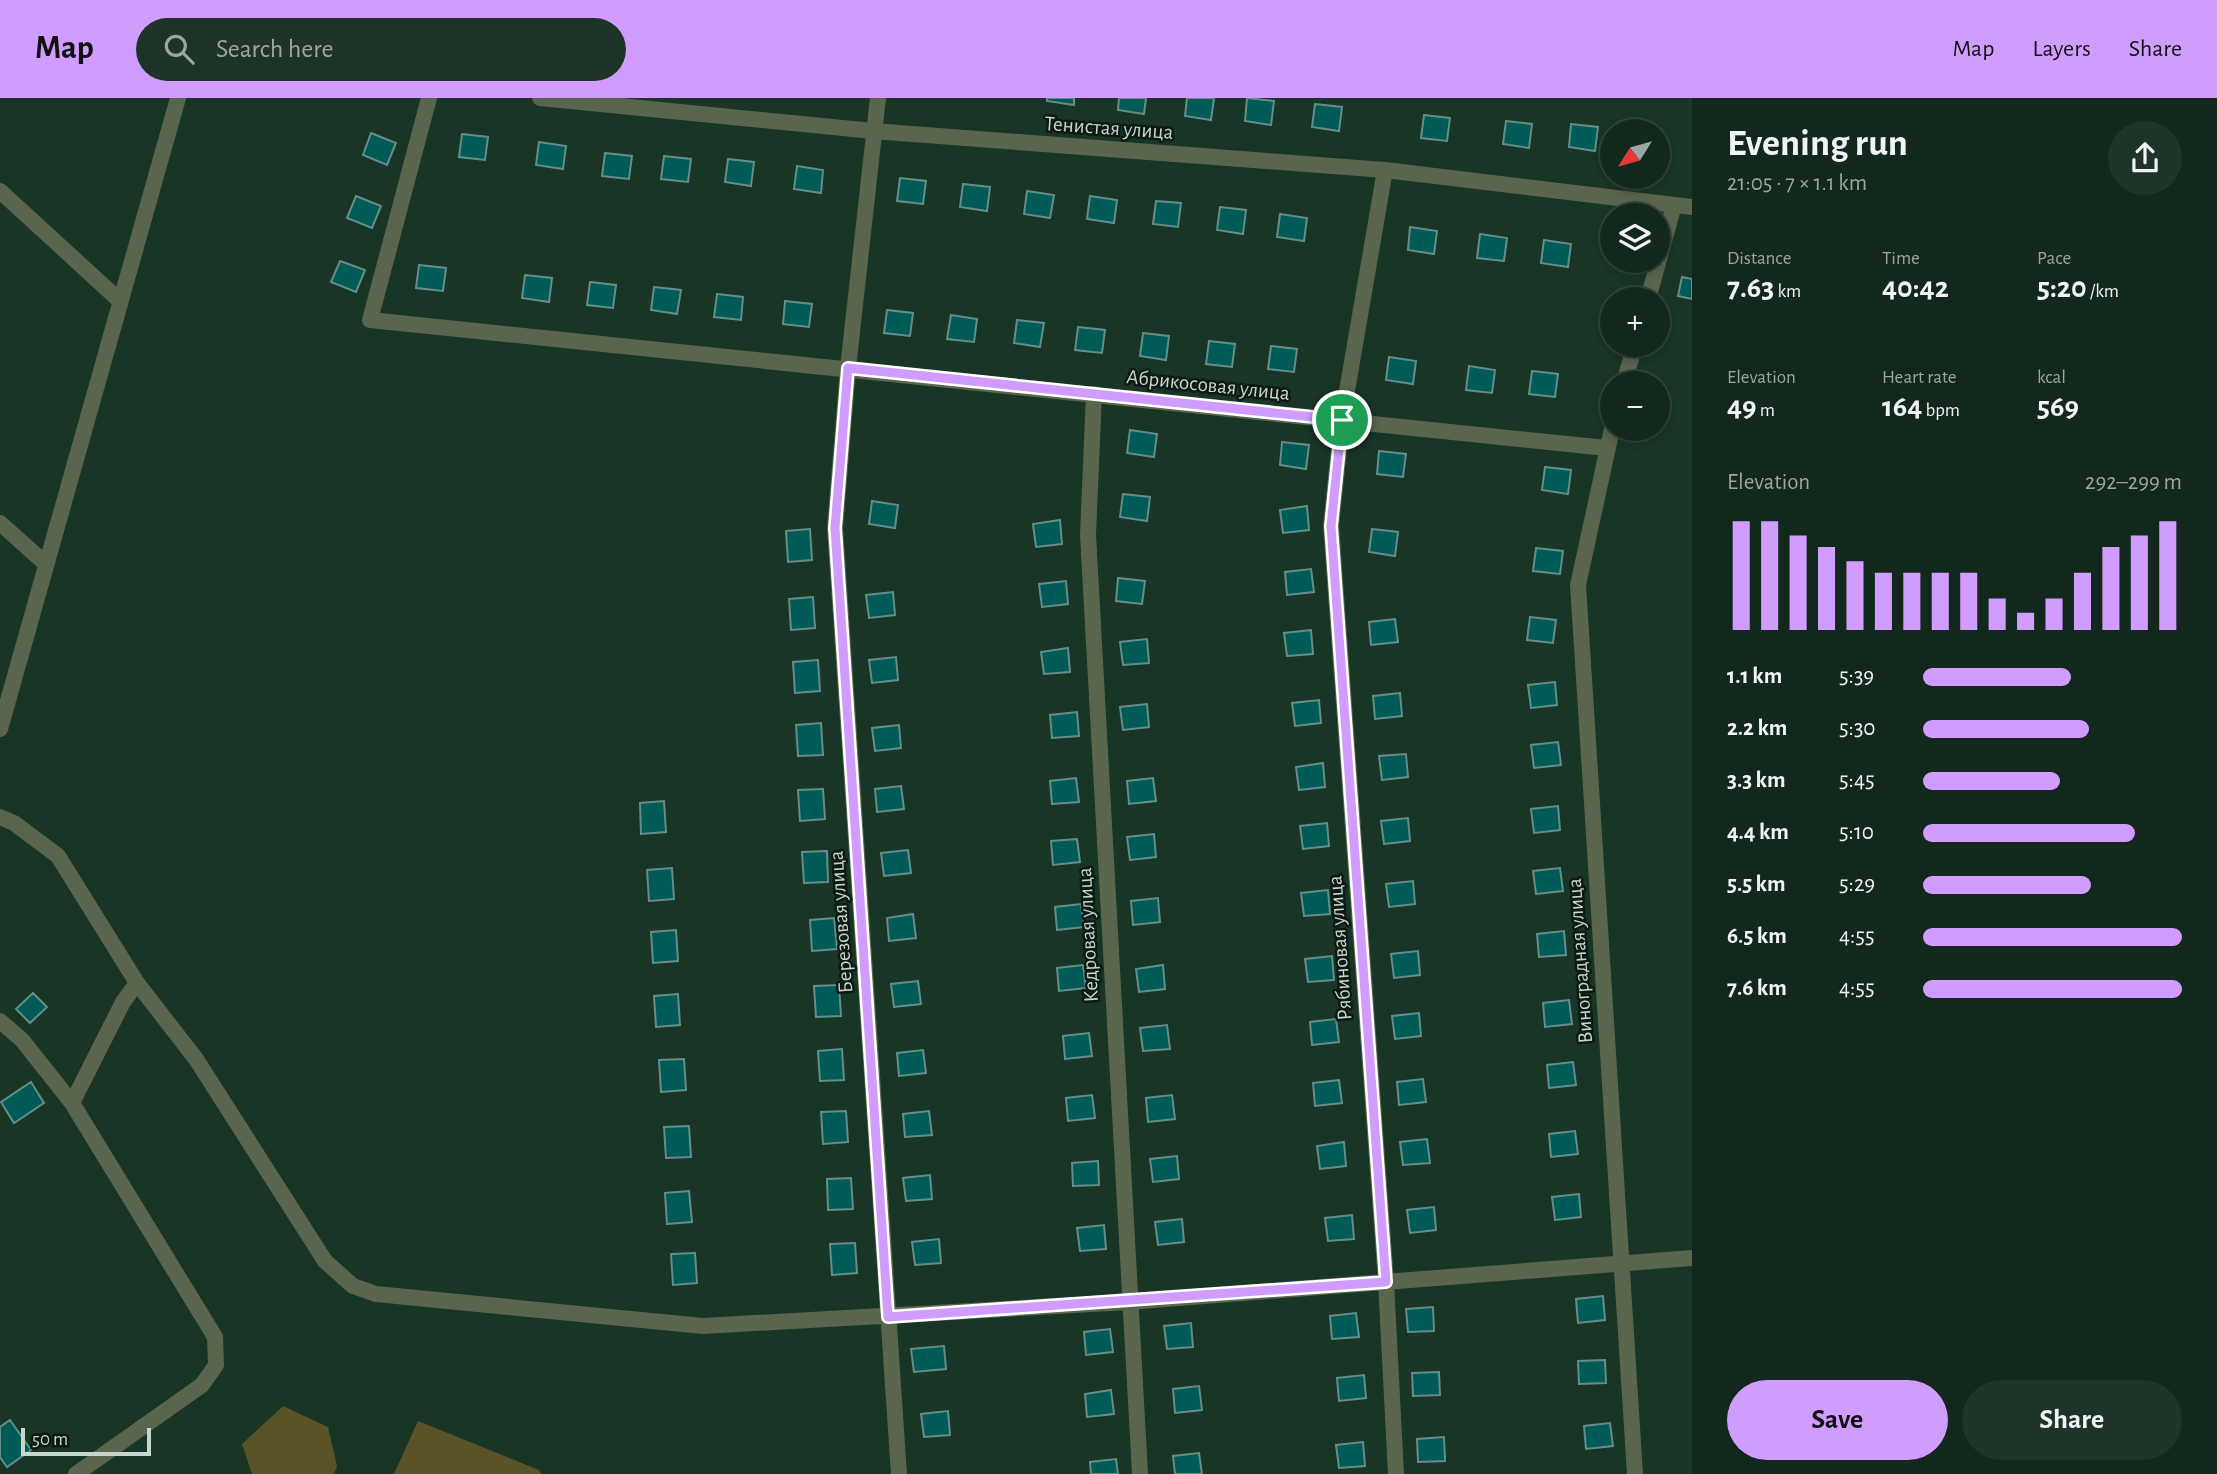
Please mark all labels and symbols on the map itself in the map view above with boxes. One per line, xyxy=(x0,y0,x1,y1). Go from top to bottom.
street label: Тенистая улица xyxy=(1044,113,1174,143)
north arrow xyxy=(1600,119,1670,189)
street label: Абрикосовая улица xyxy=(1125,366,1291,404)
pin xyxy=(1312,390,1372,450)
street label: Березовая улица xyxy=(826,850,856,994)
street label: Кедровая улица xyxy=(1074,867,1102,1003)
street label: Рябиновая улица xyxy=(1324,874,1356,1021)
street label: Виноградная улица xyxy=(1564,877,1596,1044)
scale bar xyxy=(21,1425,150,1457)

